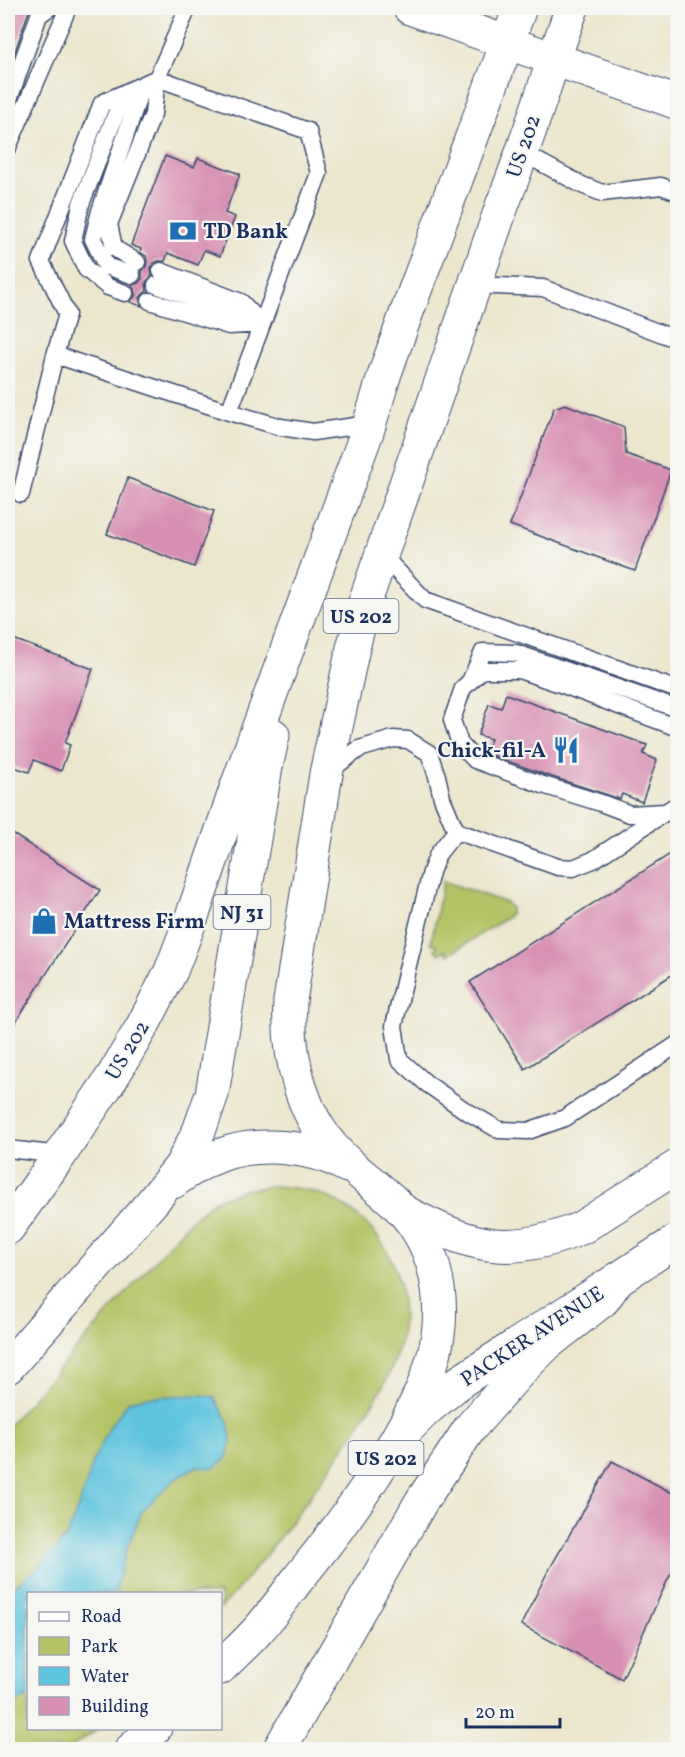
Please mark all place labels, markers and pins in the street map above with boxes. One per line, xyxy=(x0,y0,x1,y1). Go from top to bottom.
bank icon: TD Bank xyxy=(168,216,198,246)
place label: TD Bank xyxy=(203,218,288,247)
restaurant icon: Chick-fil-A xyxy=(551,735,581,765)
place label: Chick-fil-A xyxy=(437,737,546,766)
shop icon: Mattress Firm xyxy=(29,906,59,936)
place label: Mattress Firm xyxy=(64,908,205,937)

